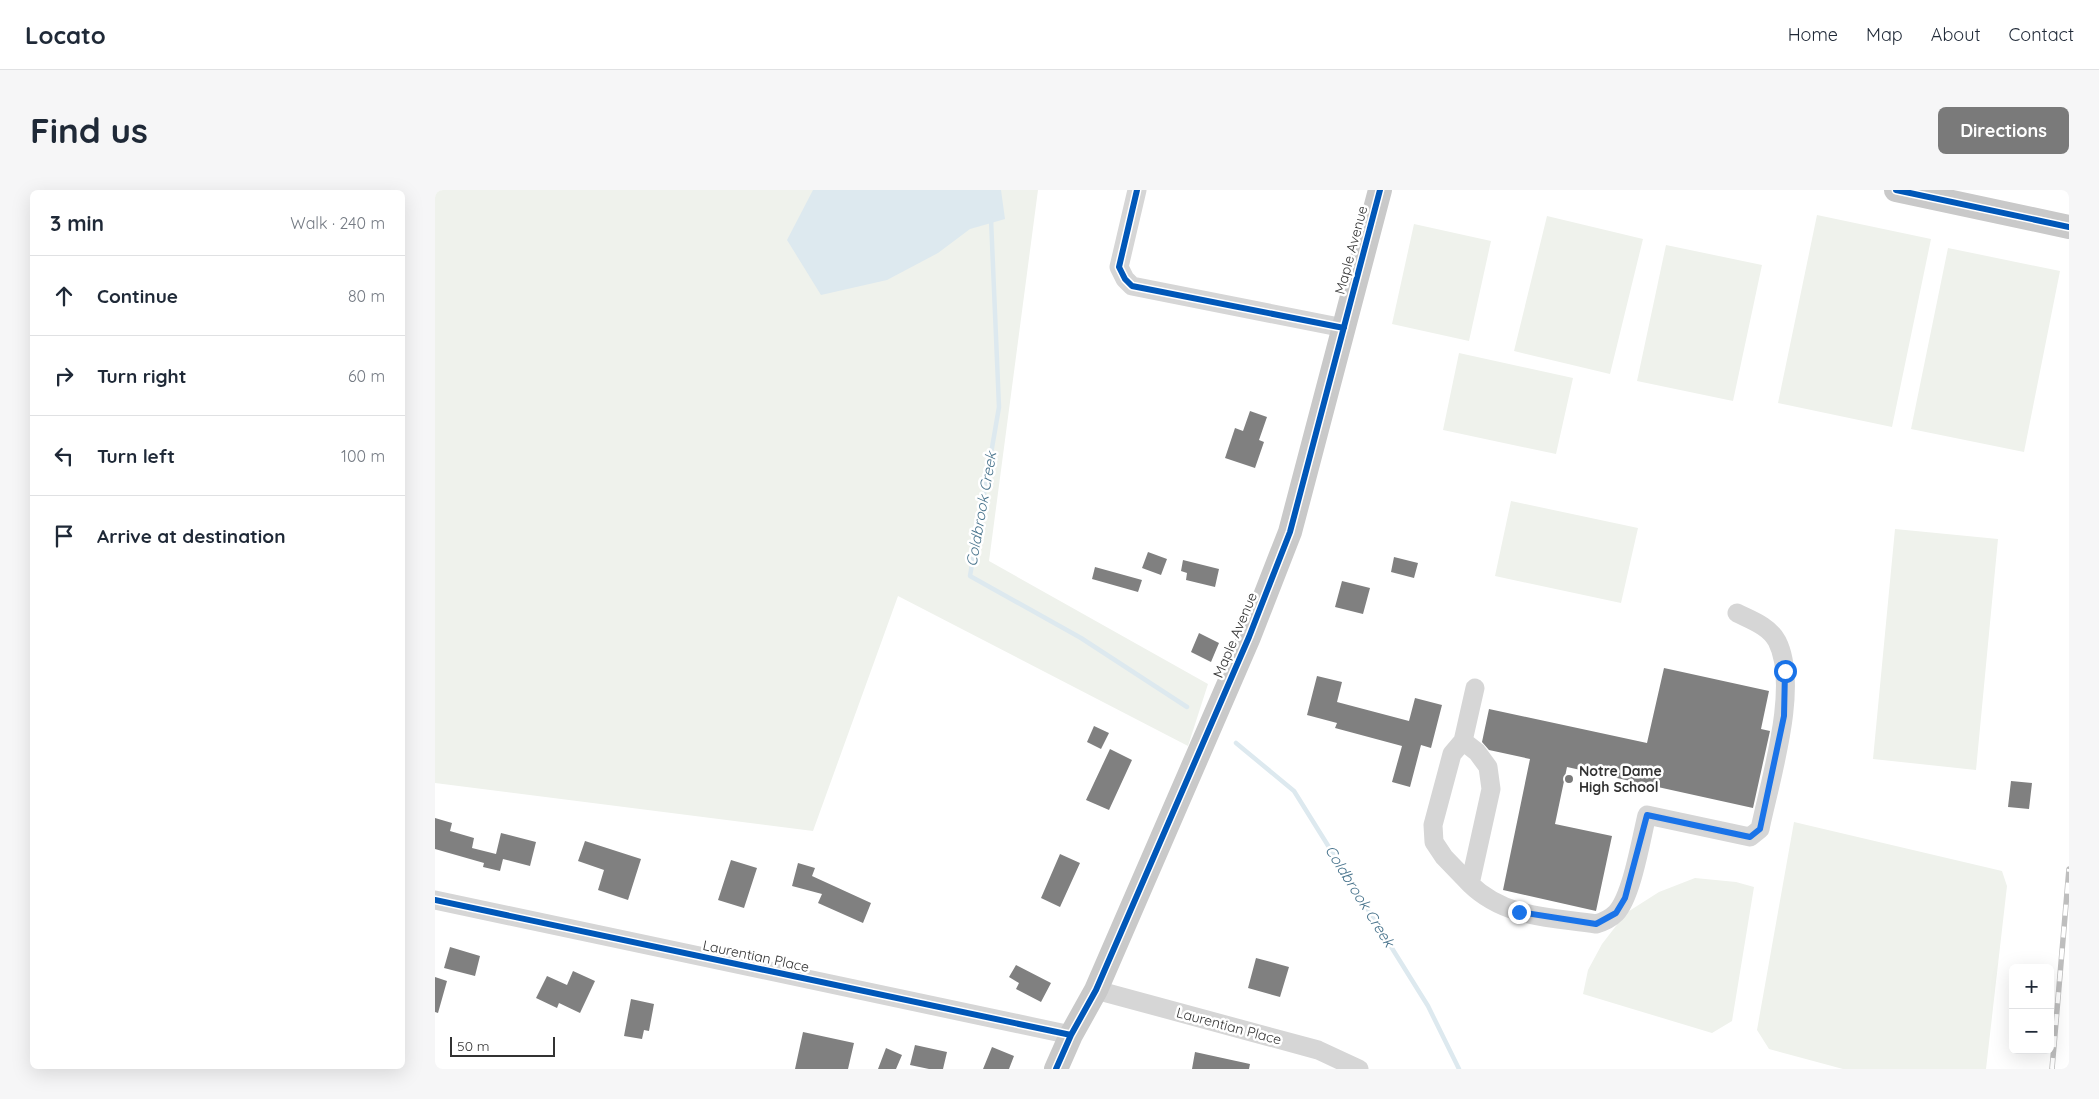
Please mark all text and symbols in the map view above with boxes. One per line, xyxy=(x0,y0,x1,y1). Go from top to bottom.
text: Locato xyxy=(25,20,106,50)
text: Home xyxy=(1788,23,1838,46)
text: Map xyxy=(1866,23,1903,46)
text: About xyxy=(1931,23,1981,46)
text: Contact xyxy=(2009,23,2074,46)
button: Directions xyxy=(1938,107,2069,154)
text: Find us xyxy=(30,108,148,152)
street label: Maple Avenue xyxy=(1330,204,1372,296)
text: 3 min xyxy=(50,210,104,236)
text: Walk · 240 m xyxy=(290,213,385,233)
icon: ahead xyxy=(50,282,78,310)
text: Continue xyxy=(97,284,178,308)
text: 80 m xyxy=(348,286,385,306)
icon: right xyxy=(50,362,78,390)
text: Turn right xyxy=(97,364,186,388)
text: 60 m xyxy=(348,366,385,386)
icon: left xyxy=(50,442,78,470)
text: Turn left xyxy=(97,444,175,468)
text: 100 m xyxy=(341,446,385,466)
water label: Coldbrook Creek xyxy=(962,448,1001,568)
icon: arrive xyxy=(50,522,78,550)
text: Arrive at destination xyxy=(97,524,286,548)
street label: Maple Avenue xyxy=(1209,589,1261,681)
route start xyxy=(1774,660,1797,683)
place label: Notre Dame High School xyxy=(1579,762,1662,796)
marker: Notre Dame High School xyxy=(1563,773,1575,785)
water label: Coldbrook Creek xyxy=(1321,842,1400,952)
route end xyxy=(1508,901,1531,924)
street label: Laurentian Place xyxy=(701,936,811,976)
map controls xyxy=(2009,964,2054,1054)
button: + xyxy=(2009,964,2054,1009)
street label: Laurentian Place xyxy=(1174,1003,1284,1049)
button: − xyxy=(2009,1009,2054,1054)
scale bar xyxy=(450,1034,555,1057)
text: 50 m xyxy=(457,1037,490,1055)

